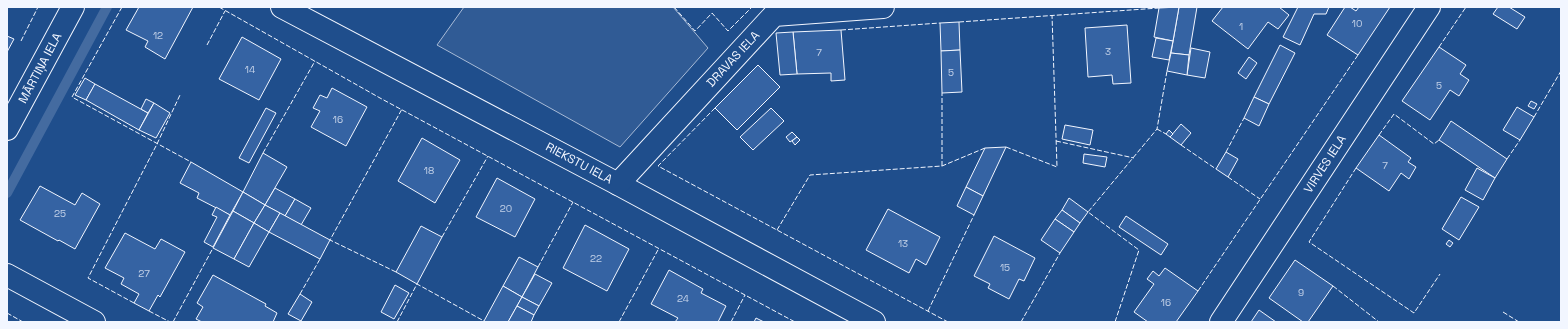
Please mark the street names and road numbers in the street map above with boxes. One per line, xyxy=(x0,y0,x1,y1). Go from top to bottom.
street label: DRAVAS IELA xyxy=(703,27,763,90)
street label: MĀRTIŅA IELA xyxy=(15,30,65,106)
street label: VIRVES IELA xyxy=(1300,132,1350,196)
street label: RIEKSTU IELA xyxy=(543,139,616,188)

